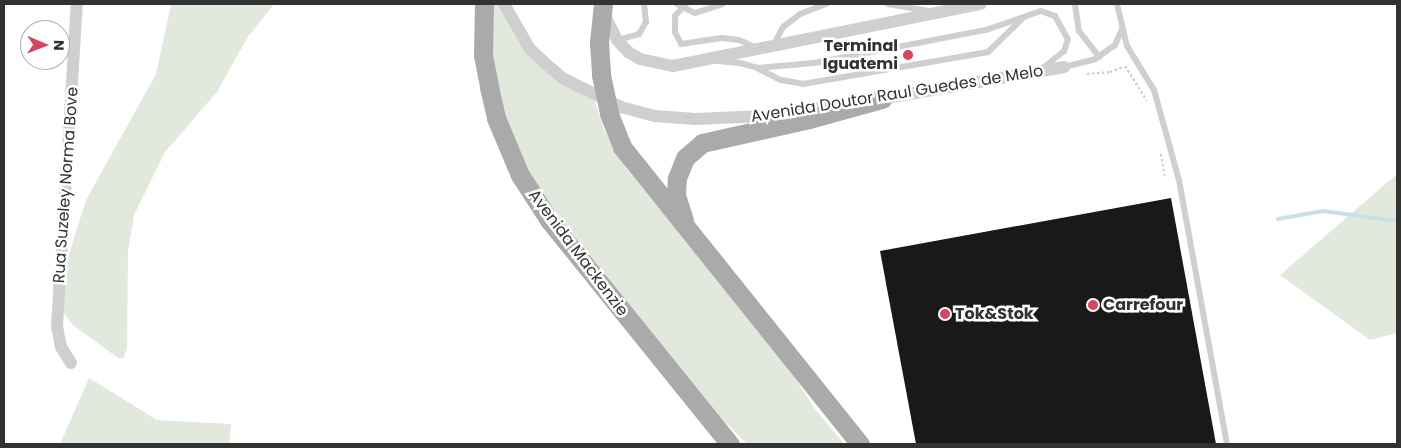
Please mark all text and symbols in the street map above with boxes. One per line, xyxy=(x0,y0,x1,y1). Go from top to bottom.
north arrow xyxy=(20,20,70,70)
place label: Terminal Iguatemi xyxy=(823,36,898,74)
text: N xyxy=(49,40,69,51)
marker: Terminal Iguatemi xyxy=(902,49,914,61)
street label: Avenida Doutor Raul Guedes de Melo xyxy=(749,61,1045,127)
street label: Rua Suzeley Norma Bove xyxy=(50,86,82,284)
street label: Avenida Mackenzie xyxy=(524,186,632,320)
place label: Carrefour xyxy=(1103,295,1183,315)
marker: Carrefour xyxy=(1087,299,1099,311)
place label: Tok&Stok xyxy=(955,304,1034,324)
marker: Tok&Stok xyxy=(939,308,951,320)

